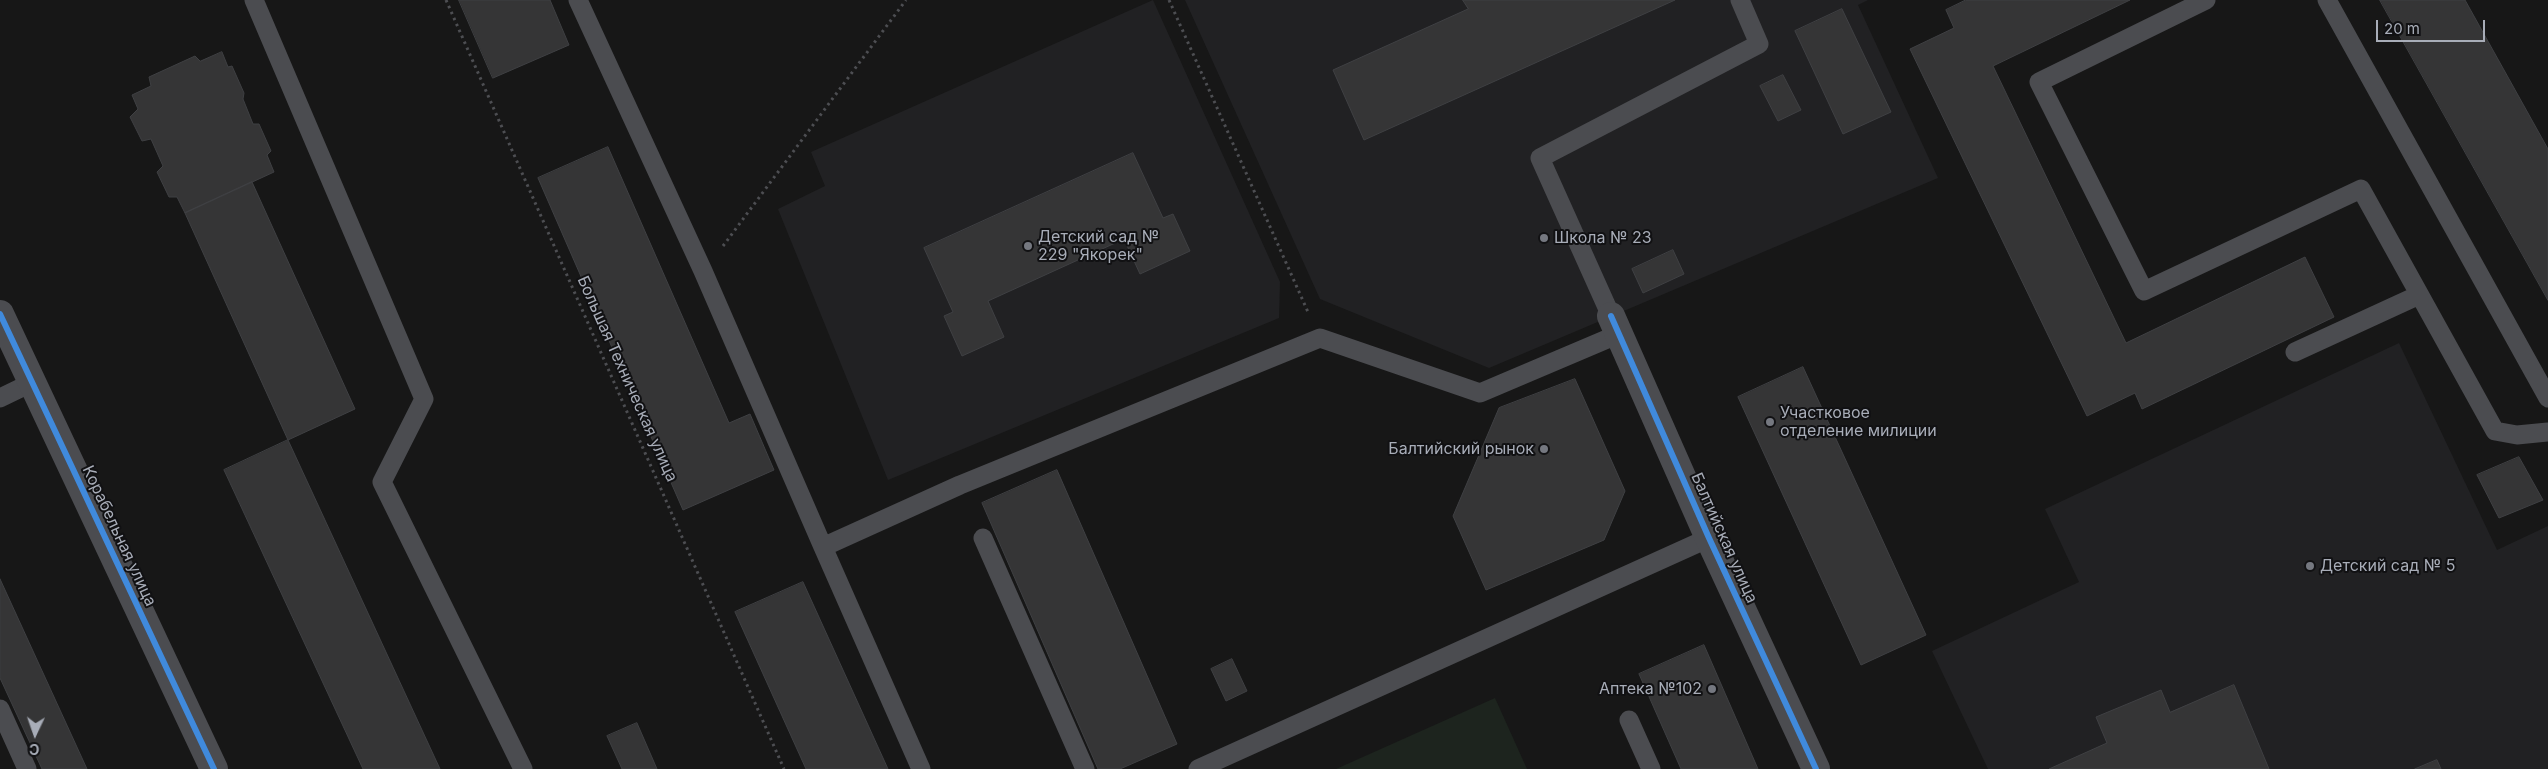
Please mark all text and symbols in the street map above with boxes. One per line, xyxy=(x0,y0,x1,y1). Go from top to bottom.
scale bar xyxy=(2378,10,2487,42)
text: 20 m xyxy=(2384,19,2420,38)
place label: Детский сад № 229 "Якорек" xyxy=(1038,227,1159,265)
place label: Школа № 23 xyxy=(1554,228,1652,248)
marker: Школа № 23 xyxy=(1538,232,1550,244)
marker: Детский сад № 229 "Якорек" xyxy=(1022,240,1034,252)
street label: Большая Техническая улица xyxy=(573,273,681,485)
place label: Участковое отделение милиции xyxy=(1780,403,1937,441)
marker: Участковое отделение милиции xyxy=(1764,416,1776,428)
place label: Балтийский рынок xyxy=(1388,439,1534,459)
marker: Балтийский рынок xyxy=(1538,443,1550,455)
street label: Корабельная улица xyxy=(78,463,160,609)
street label: Балтийская улица xyxy=(1687,470,1761,606)
place label: Детский сад № 5 xyxy=(2320,556,2455,576)
marker: Детский сад № 5 xyxy=(2304,560,2316,572)
place label: Аптека №102 xyxy=(1599,679,1702,699)
marker: Аптека №102 xyxy=(1706,683,1718,695)
north arrow xyxy=(10,709,60,759)
text: С xyxy=(29,741,40,758)

